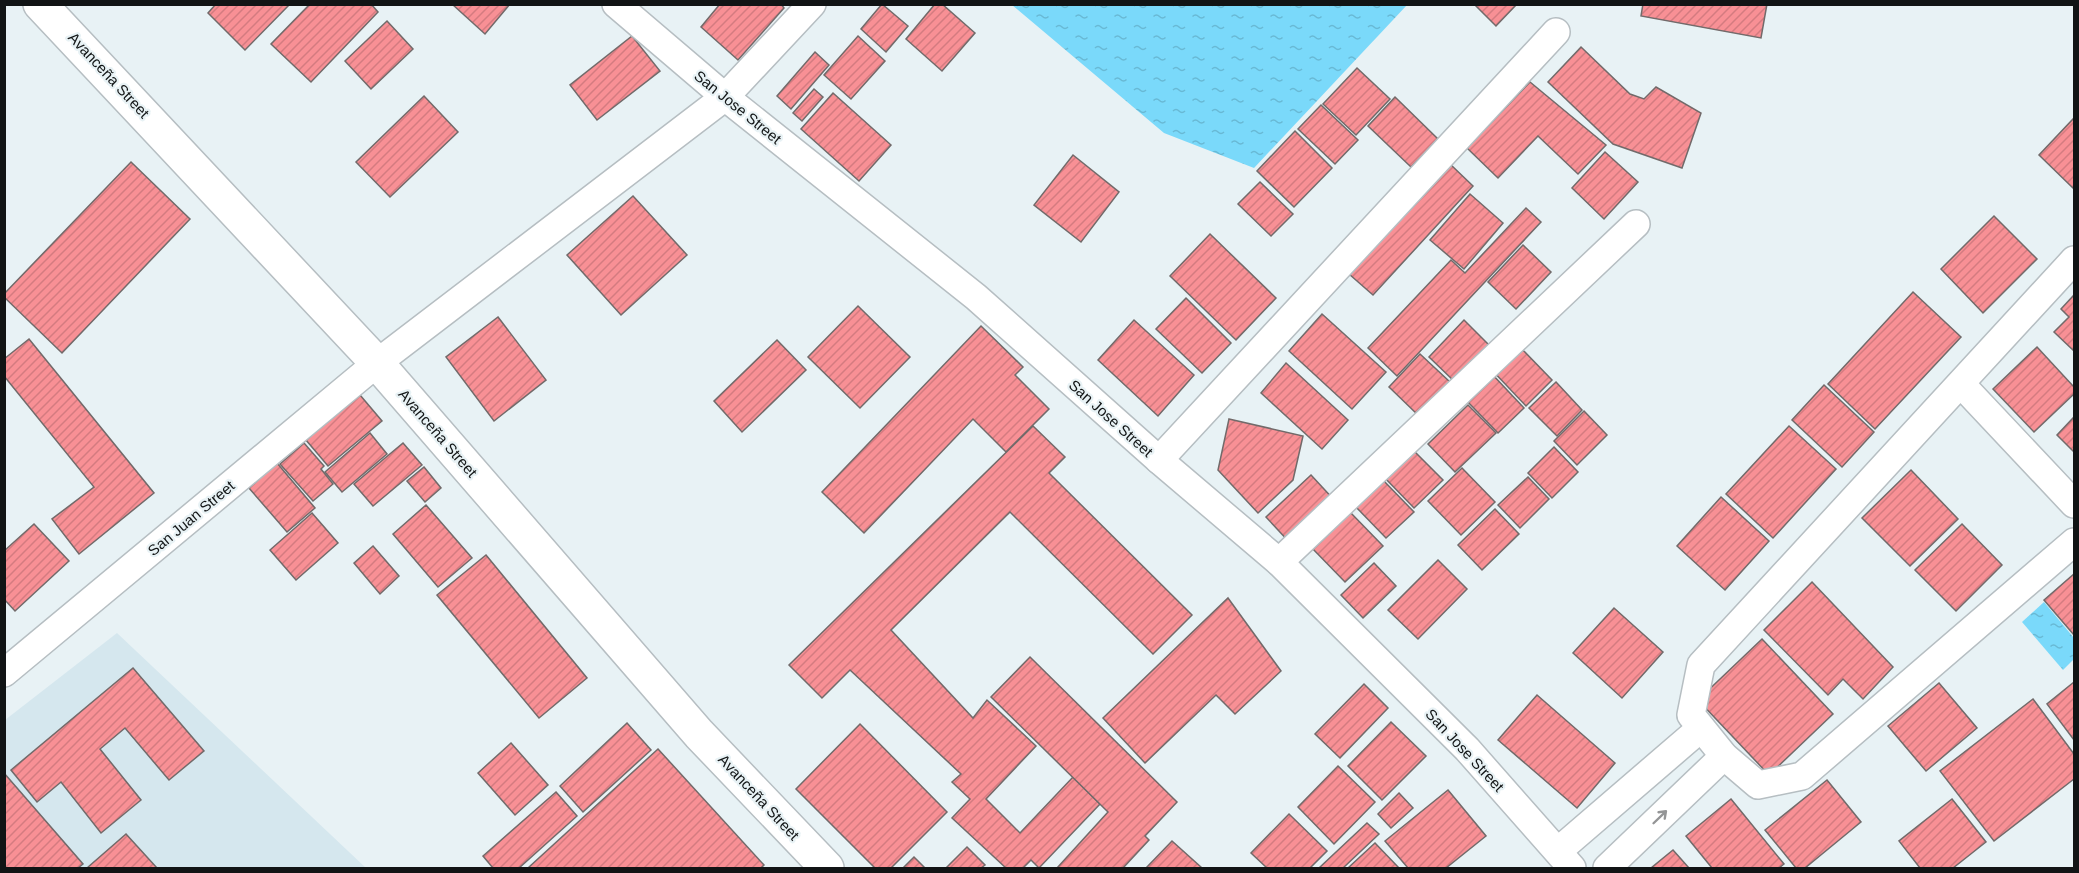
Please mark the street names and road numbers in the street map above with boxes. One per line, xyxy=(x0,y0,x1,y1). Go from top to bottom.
street label: Avanceña Street xyxy=(65,29,154,122)
street label: San Jose Street xyxy=(691,67,785,148)
street label: San Jose Street xyxy=(1066,376,1157,461)
street label: Avanceña Street xyxy=(395,386,481,481)
street label: San Juan Street xyxy=(144,476,238,559)
street label: San Jose Street xyxy=(1422,705,1508,795)
street label: Avanceña Street xyxy=(715,751,804,844)

